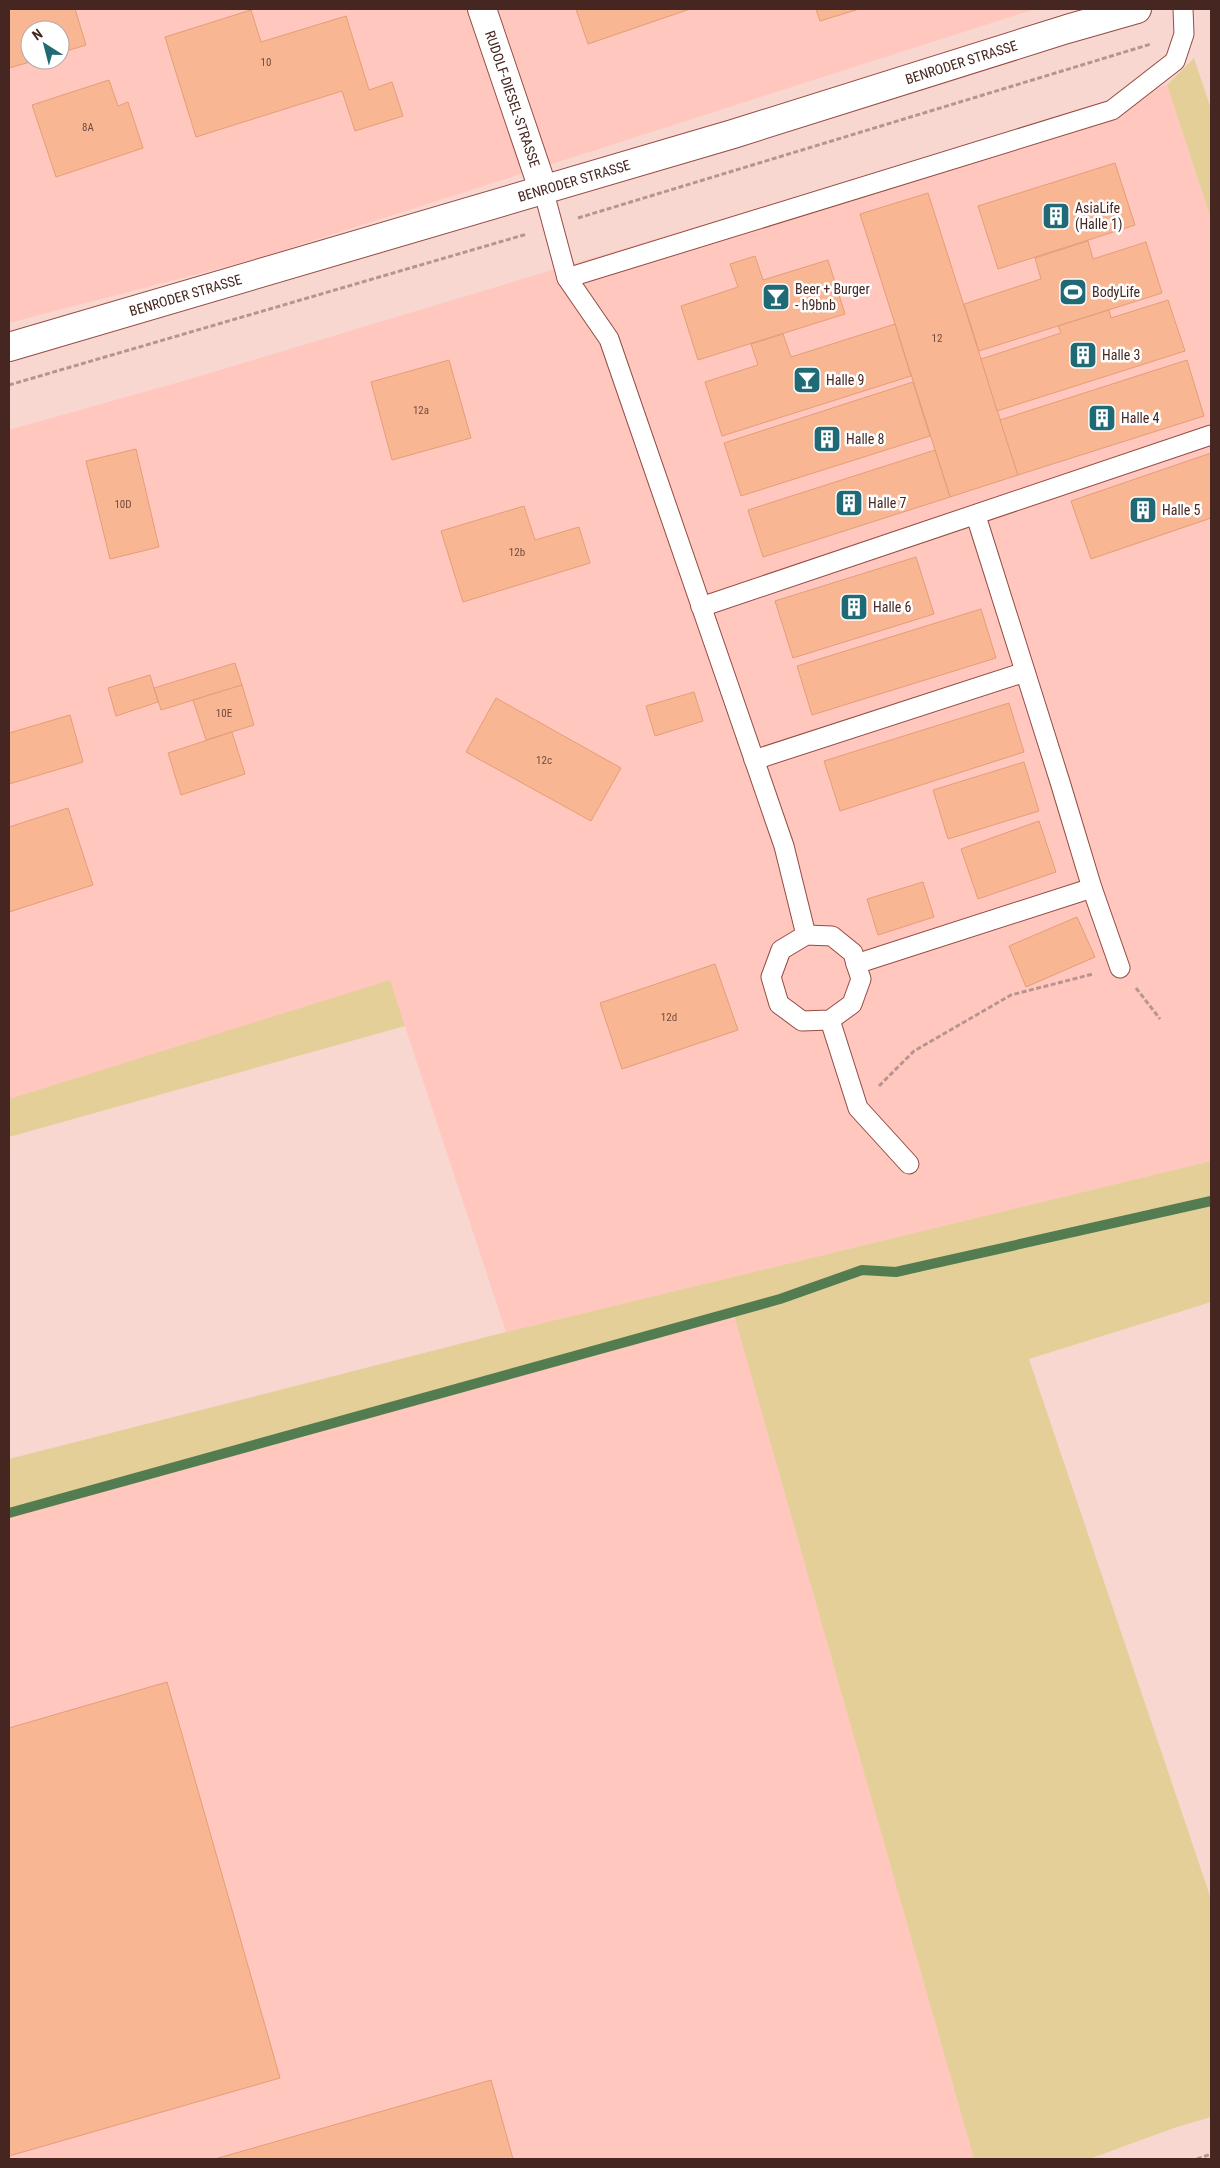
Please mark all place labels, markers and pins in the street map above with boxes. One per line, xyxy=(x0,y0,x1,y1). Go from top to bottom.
place label: AsiaLife (Halle 1) xyxy=(1075,200,1122,233)
building icon: AsiaLife (Halle 1) xyxy=(1041,201,1071,231)
sports icon: BodyLife xyxy=(1058,277,1088,307)
place label: Beer + Burger - h9bnb xyxy=(795,281,870,313)
bar icon: Beer + Burger - h9bnb xyxy=(761,282,791,312)
place label: BodyLife xyxy=(1092,284,1141,300)
building icon: Halle 3 xyxy=(1068,340,1098,370)
place label: Halle 3 xyxy=(1102,347,1141,363)
bar icon: Halle 9 xyxy=(792,365,822,395)
place label: Halle 9 xyxy=(826,372,865,388)
building icon: Halle 4 xyxy=(1087,403,1117,433)
place label: Halle 4 xyxy=(1121,410,1160,426)
building icon: Halle 8 xyxy=(812,424,842,454)
place label: Halle 8 xyxy=(846,431,885,447)
building icon: Halle 7 xyxy=(834,488,864,518)
place label: Halle 7 xyxy=(868,495,907,511)
building icon: Halle 5 xyxy=(1128,495,1158,525)
place label: Halle 5 xyxy=(1162,502,1201,518)
building icon: Halle 6 xyxy=(839,592,869,622)
place label: Halle 6 xyxy=(873,599,912,615)

